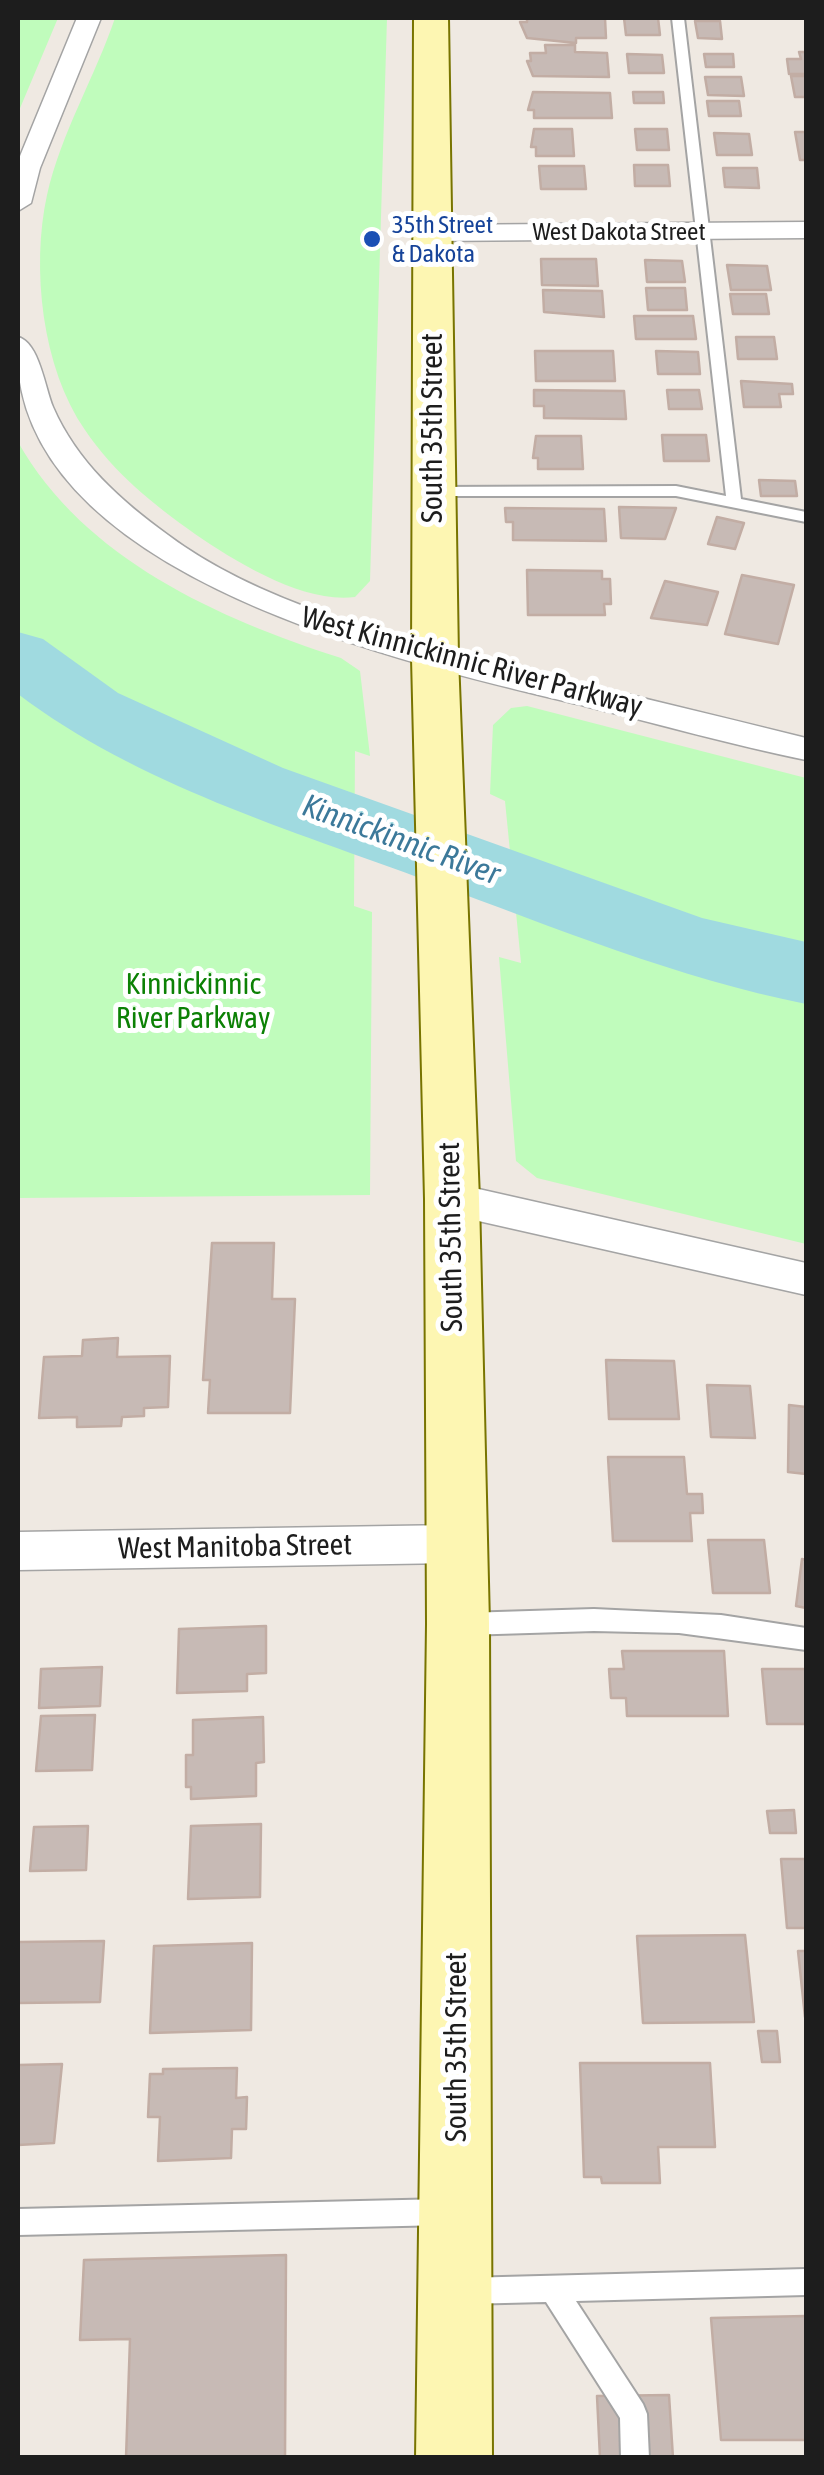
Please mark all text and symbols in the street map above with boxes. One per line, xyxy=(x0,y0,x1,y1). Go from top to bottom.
place label: 35th Street & Dakota xyxy=(392,210,493,269)
street label: West Dakota Street xyxy=(532,217,706,247)
marker: 35th Street & Dakota xyxy=(361,228,383,250)
street label: South 35th Street xyxy=(415,333,451,523)
street label: West Kinnickinnic River Parkway xyxy=(298,599,646,725)
water label: Kinnickinnic River xyxy=(297,787,505,893)
park label: Kinnickinnic River Parkway xyxy=(116,967,270,1038)
street label: South 35th Street xyxy=(431,1142,471,1332)
street label: West Manitoba Street xyxy=(118,1527,352,1567)
street label: South 35th Street xyxy=(439,1952,475,2142)

